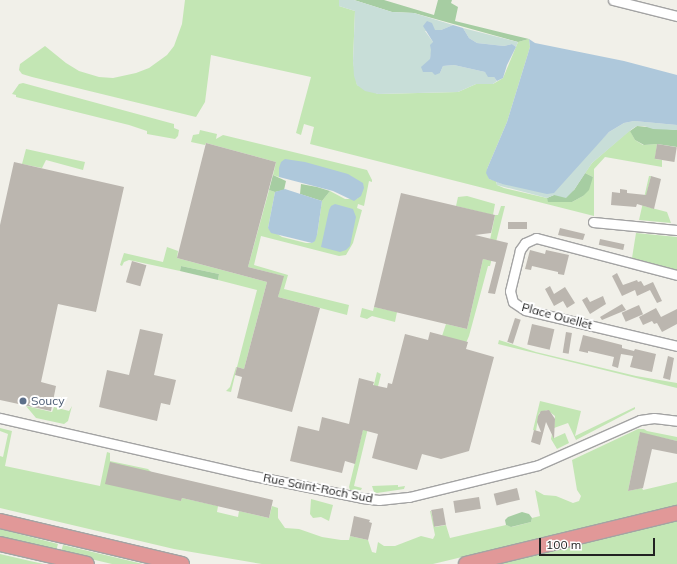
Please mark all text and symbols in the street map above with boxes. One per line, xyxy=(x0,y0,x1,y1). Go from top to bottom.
street label: Place Ouellet xyxy=(520,300,594,332)
place label: Soucy xyxy=(31,394,65,408)
marker: Soucy xyxy=(18,396,28,406)
street label: Rue Saint-Roch Sud xyxy=(262,470,374,506)
scale bar xyxy=(541,530,657,556)
text: 100 m xyxy=(546,537,581,552)

